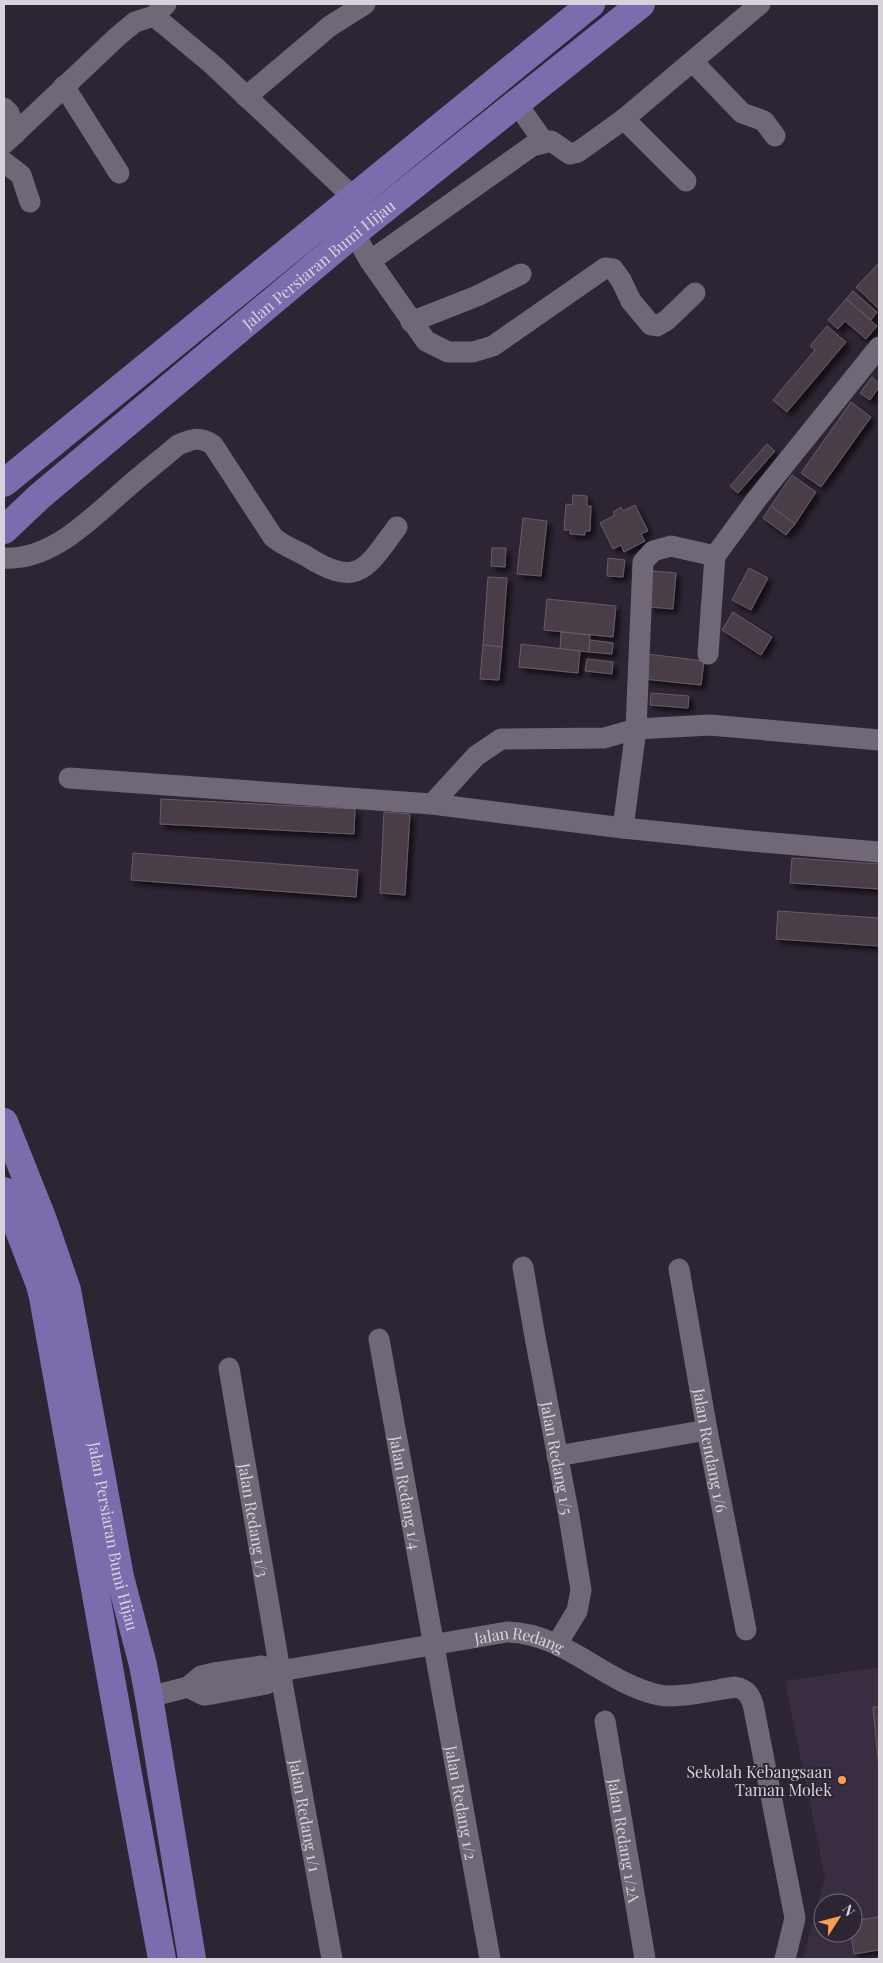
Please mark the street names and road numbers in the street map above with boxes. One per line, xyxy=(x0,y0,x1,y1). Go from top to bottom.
street label: Jalan Persiaran Bumi Hijau xyxy=(237,194,399,334)
street label: Jalan Rendang 1/6 xyxy=(689,1385,733,1514)
street label: Jalan Redang 1/5 xyxy=(537,1399,579,1516)
street label: Jalan Redang 1/4 xyxy=(386,1433,427,1551)
street label: Jalan Persiaran Bumi Hijau xyxy=(85,1439,144,1633)
street label: Jalan Redang 1/3 xyxy=(234,1460,274,1578)
street label: Jalan Redang xyxy=(471,1621,569,1657)
street label: Jalan Redang 1/2 xyxy=(441,1743,483,1861)
street label: Jalan Redang 1/1 xyxy=(285,1756,327,1874)
street label: Jalan Redang 1/2A xyxy=(604,1776,646,1905)

